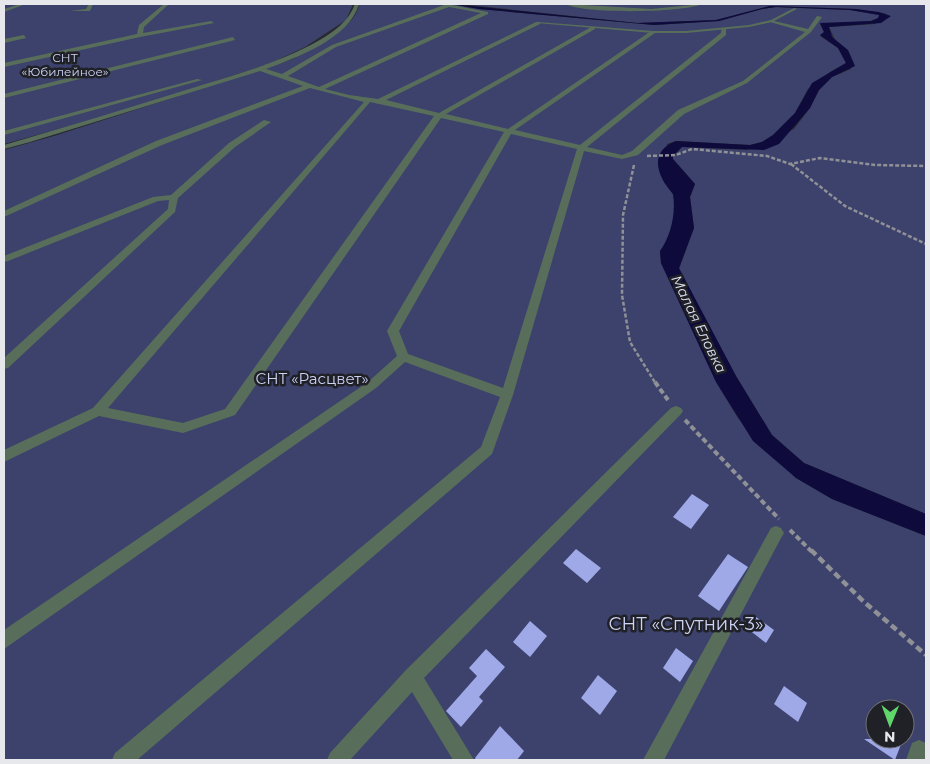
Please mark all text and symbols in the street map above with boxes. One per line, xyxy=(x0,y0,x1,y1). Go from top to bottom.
park label: СНТ «Юбилейное» xyxy=(21,50,109,79)
water label: Малая Еловка xyxy=(667,272,731,376)
park label: СНТ «Расцвет» xyxy=(255,369,369,388)
park label: СНТ «Спутник-3» xyxy=(609,613,763,635)
north arrow xyxy=(865,699,915,749)
text: N xyxy=(884,728,896,746)

